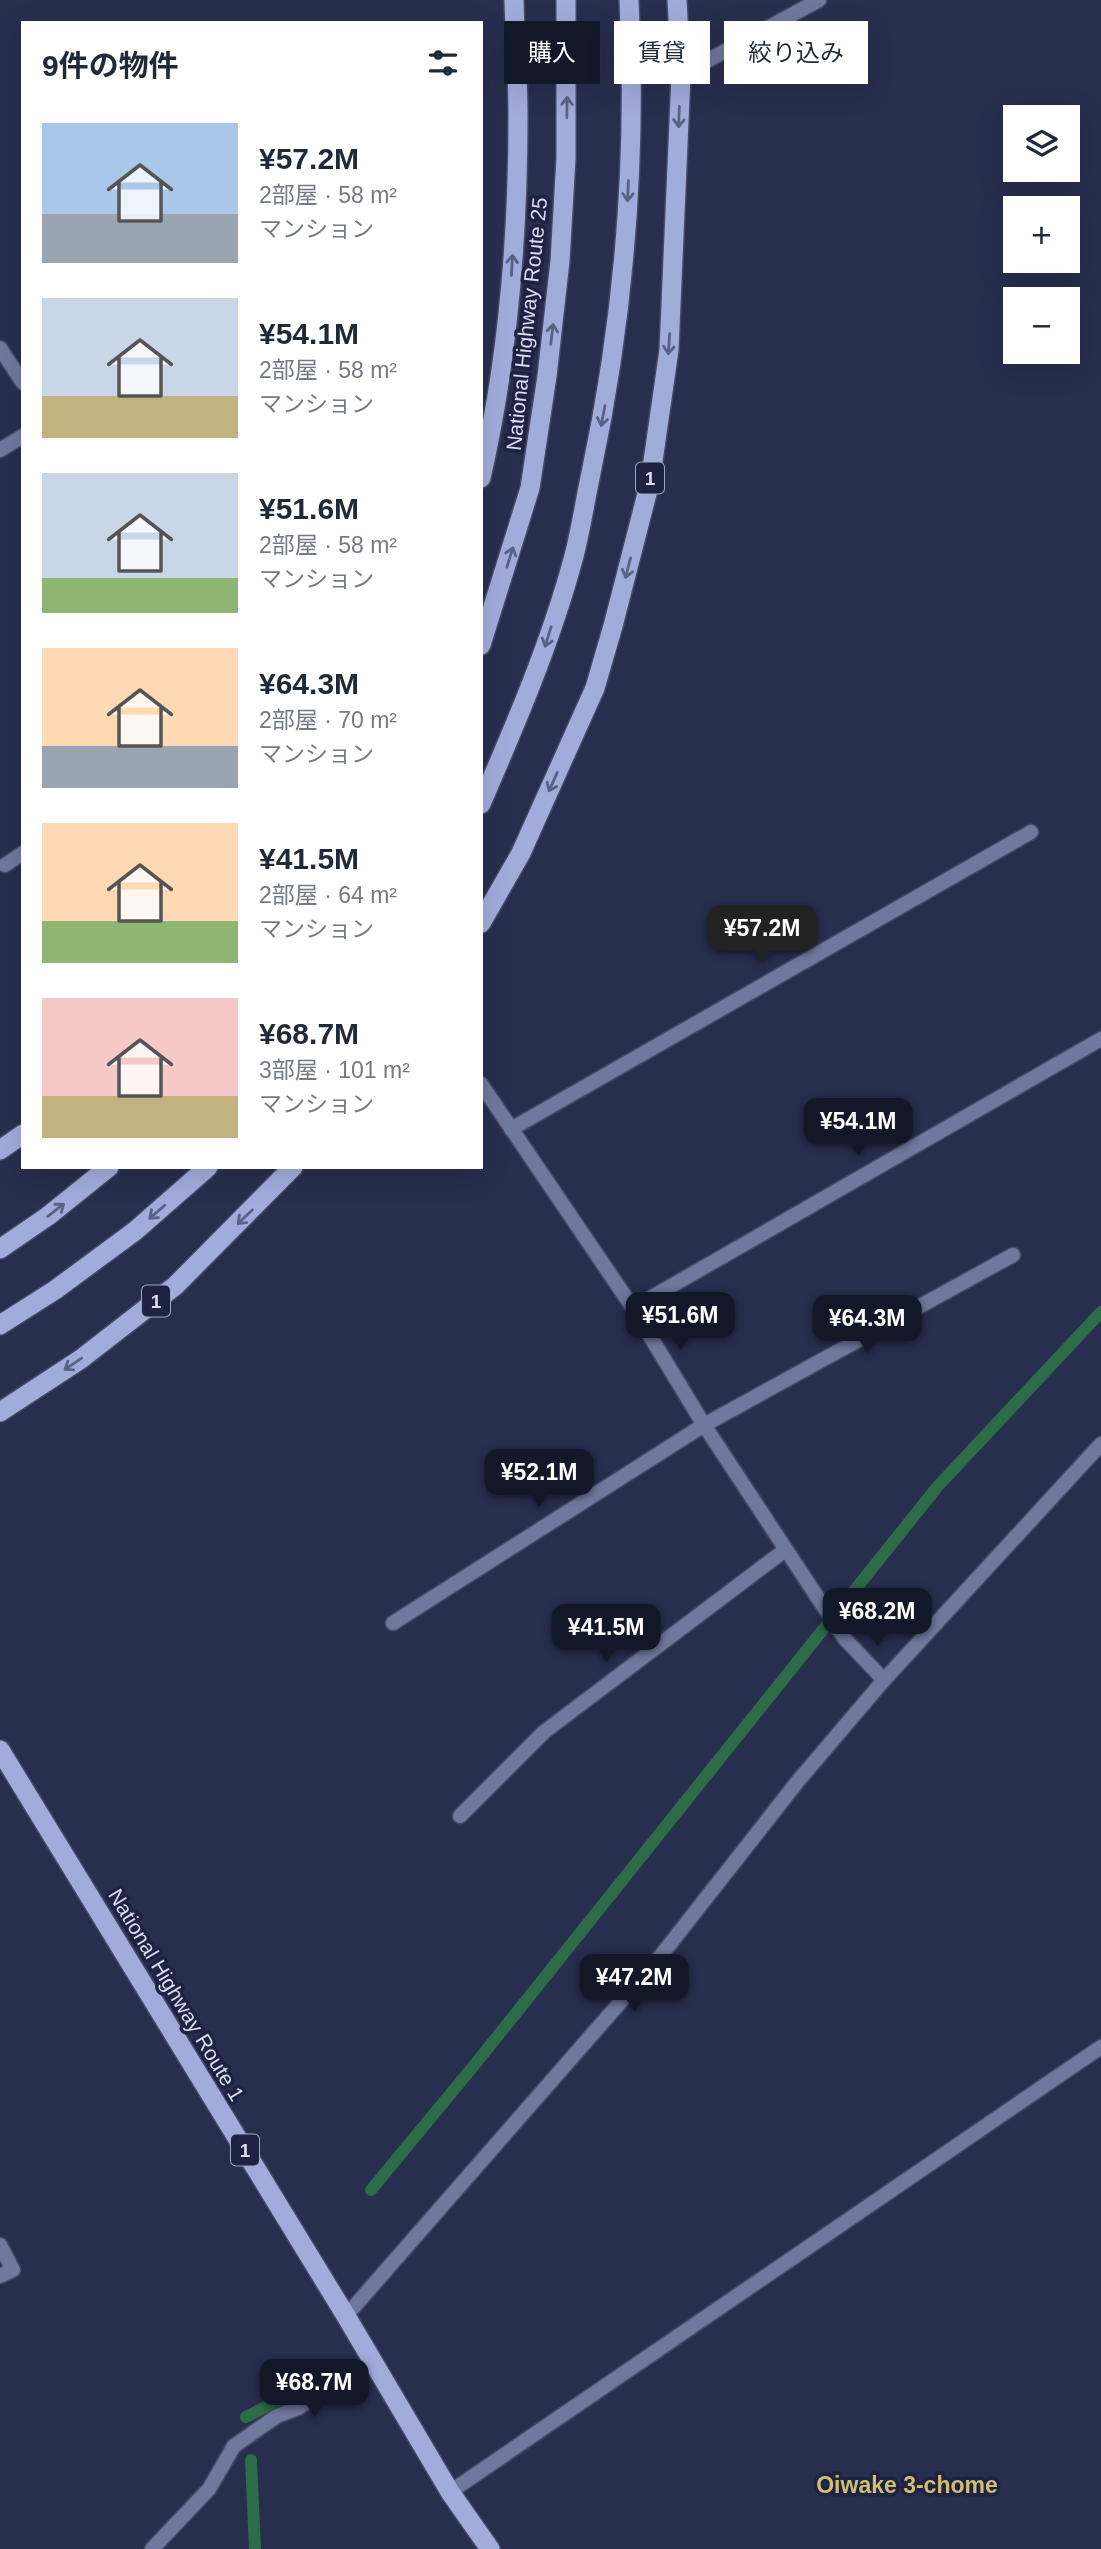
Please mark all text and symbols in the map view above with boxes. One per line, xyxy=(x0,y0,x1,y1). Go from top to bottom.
chip: 購入 xyxy=(504,21,600,84)
chip: 賃貸 xyxy=(614,21,710,84)
chip: 絞り込み xyxy=(724,21,868,84)
icon: filters xyxy=(424,44,462,82)
text: 9件の物件 xyxy=(42,49,179,82)
one-way arrow xyxy=(560,96,574,119)
one-way arrow xyxy=(673,105,686,128)
map controls xyxy=(1003,105,1080,364)
button: layers xyxy=(1003,105,1080,182)
text: ¥57.2M xyxy=(259,142,359,175)
icon: home xyxy=(98,151,182,235)
one-way arrow xyxy=(621,179,634,202)
text: 2部屋 · 58 m² xyxy=(259,182,397,208)
street label: National Highway Route 25 xyxy=(502,196,551,452)
button: + xyxy=(1003,196,1080,273)
text: マンション xyxy=(259,216,374,242)
one-way arrow xyxy=(505,254,518,277)
button: − xyxy=(1003,287,1080,364)
text: ¥54.1M xyxy=(259,317,359,350)
one-way arrow xyxy=(545,323,558,346)
icon: home xyxy=(98,326,182,410)
one-way arrow xyxy=(662,333,675,355)
text: 2部屋 · 58 m² xyxy=(259,357,397,383)
text: マンション xyxy=(259,391,374,417)
one-way arrow xyxy=(596,404,609,427)
road number: 1 xyxy=(636,463,664,494)
text: ¥51.6M xyxy=(259,492,359,525)
icon: home xyxy=(98,501,182,585)
text: 2部屋 · 58 m² xyxy=(259,532,397,558)
one-way arrow xyxy=(504,546,517,568)
one-way arrow xyxy=(621,556,634,579)
text: マンション xyxy=(259,566,374,592)
one-way arrow xyxy=(541,626,554,648)
text: ¥64.3M xyxy=(259,667,359,700)
icon: home xyxy=(98,676,182,760)
text: 2部屋 · 70 m² xyxy=(259,707,397,733)
text: マンション xyxy=(259,741,374,767)
one-way arrow xyxy=(546,771,559,792)
text: ¥41.5M xyxy=(259,842,359,875)
icon: home xyxy=(98,851,182,935)
text: 2部屋 · 64 m² xyxy=(259,882,397,908)
pin: ¥57.2M xyxy=(705,906,819,965)
text: ¥57.2M xyxy=(724,915,800,941)
text: マンション xyxy=(259,916,374,942)
text: ¥68.7M xyxy=(259,1017,359,1050)
icon: home xyxy=(98,1026,182,1110)
text: 3部屋 · 101 m² xyxy=(259,1057,410,1083)
text: マンション xyxy=(259,1091,374,1117)
pin: ¥54.1M xyxy=(801,1098,915,1158)
text: ¥54.1M xyxy=(820,1108,896,1134)
one-way arrow xyxy=(46,1202,64,1217)
one-way arrow xyxy=(148,1204,166,1220)
one-way arrow xyxy=(237,1208,254,1225)
road number: 1 xyxy=(142,1286,170,1316)
pin: ¥51.6M xyxy=(623,1292,737,1352)
pin: ¥64.3M xyxy=(810,1296,924,1355)
text: ¥51.6M xyxy=(642,1302,718,1328)
text: ¥64.3M xyxy=(829,1305,905,1331)
one-way arrow xyxy=(64,1357,83,1372)
pin: ¥52.1M xyxy=(482,1450,596,1509)
text: ¥52.1M xyxy=(501,1459,577,1485)
pin: ¥68.2M xyxy=(820,1588,934,1648)
text: ¥68.2M xyxy=(839,1598,915,1624)
pin: ¥41.5M xyxy=(549,1604,663,1664)
text: ¥41.5M xyxy=(568,1614,644,1640)
street label: National Highway Route 1 xyxy=(104,1885,249,2105)
pin: ¥47.2M xyxy=(577,1954,691,2014)
text: ¥47.2M xyxy=(596,1964,672,1990)
road number: 1 xyxy=(231,2134,259,2166)
pin: ¥68.7M xyxy=(257,2360,371,2419)
text: ¥68.7M xyxy=(276,2369,352,2395)
district label: Oiwake 3-chome xyxy=(816,2472,998,2498)

